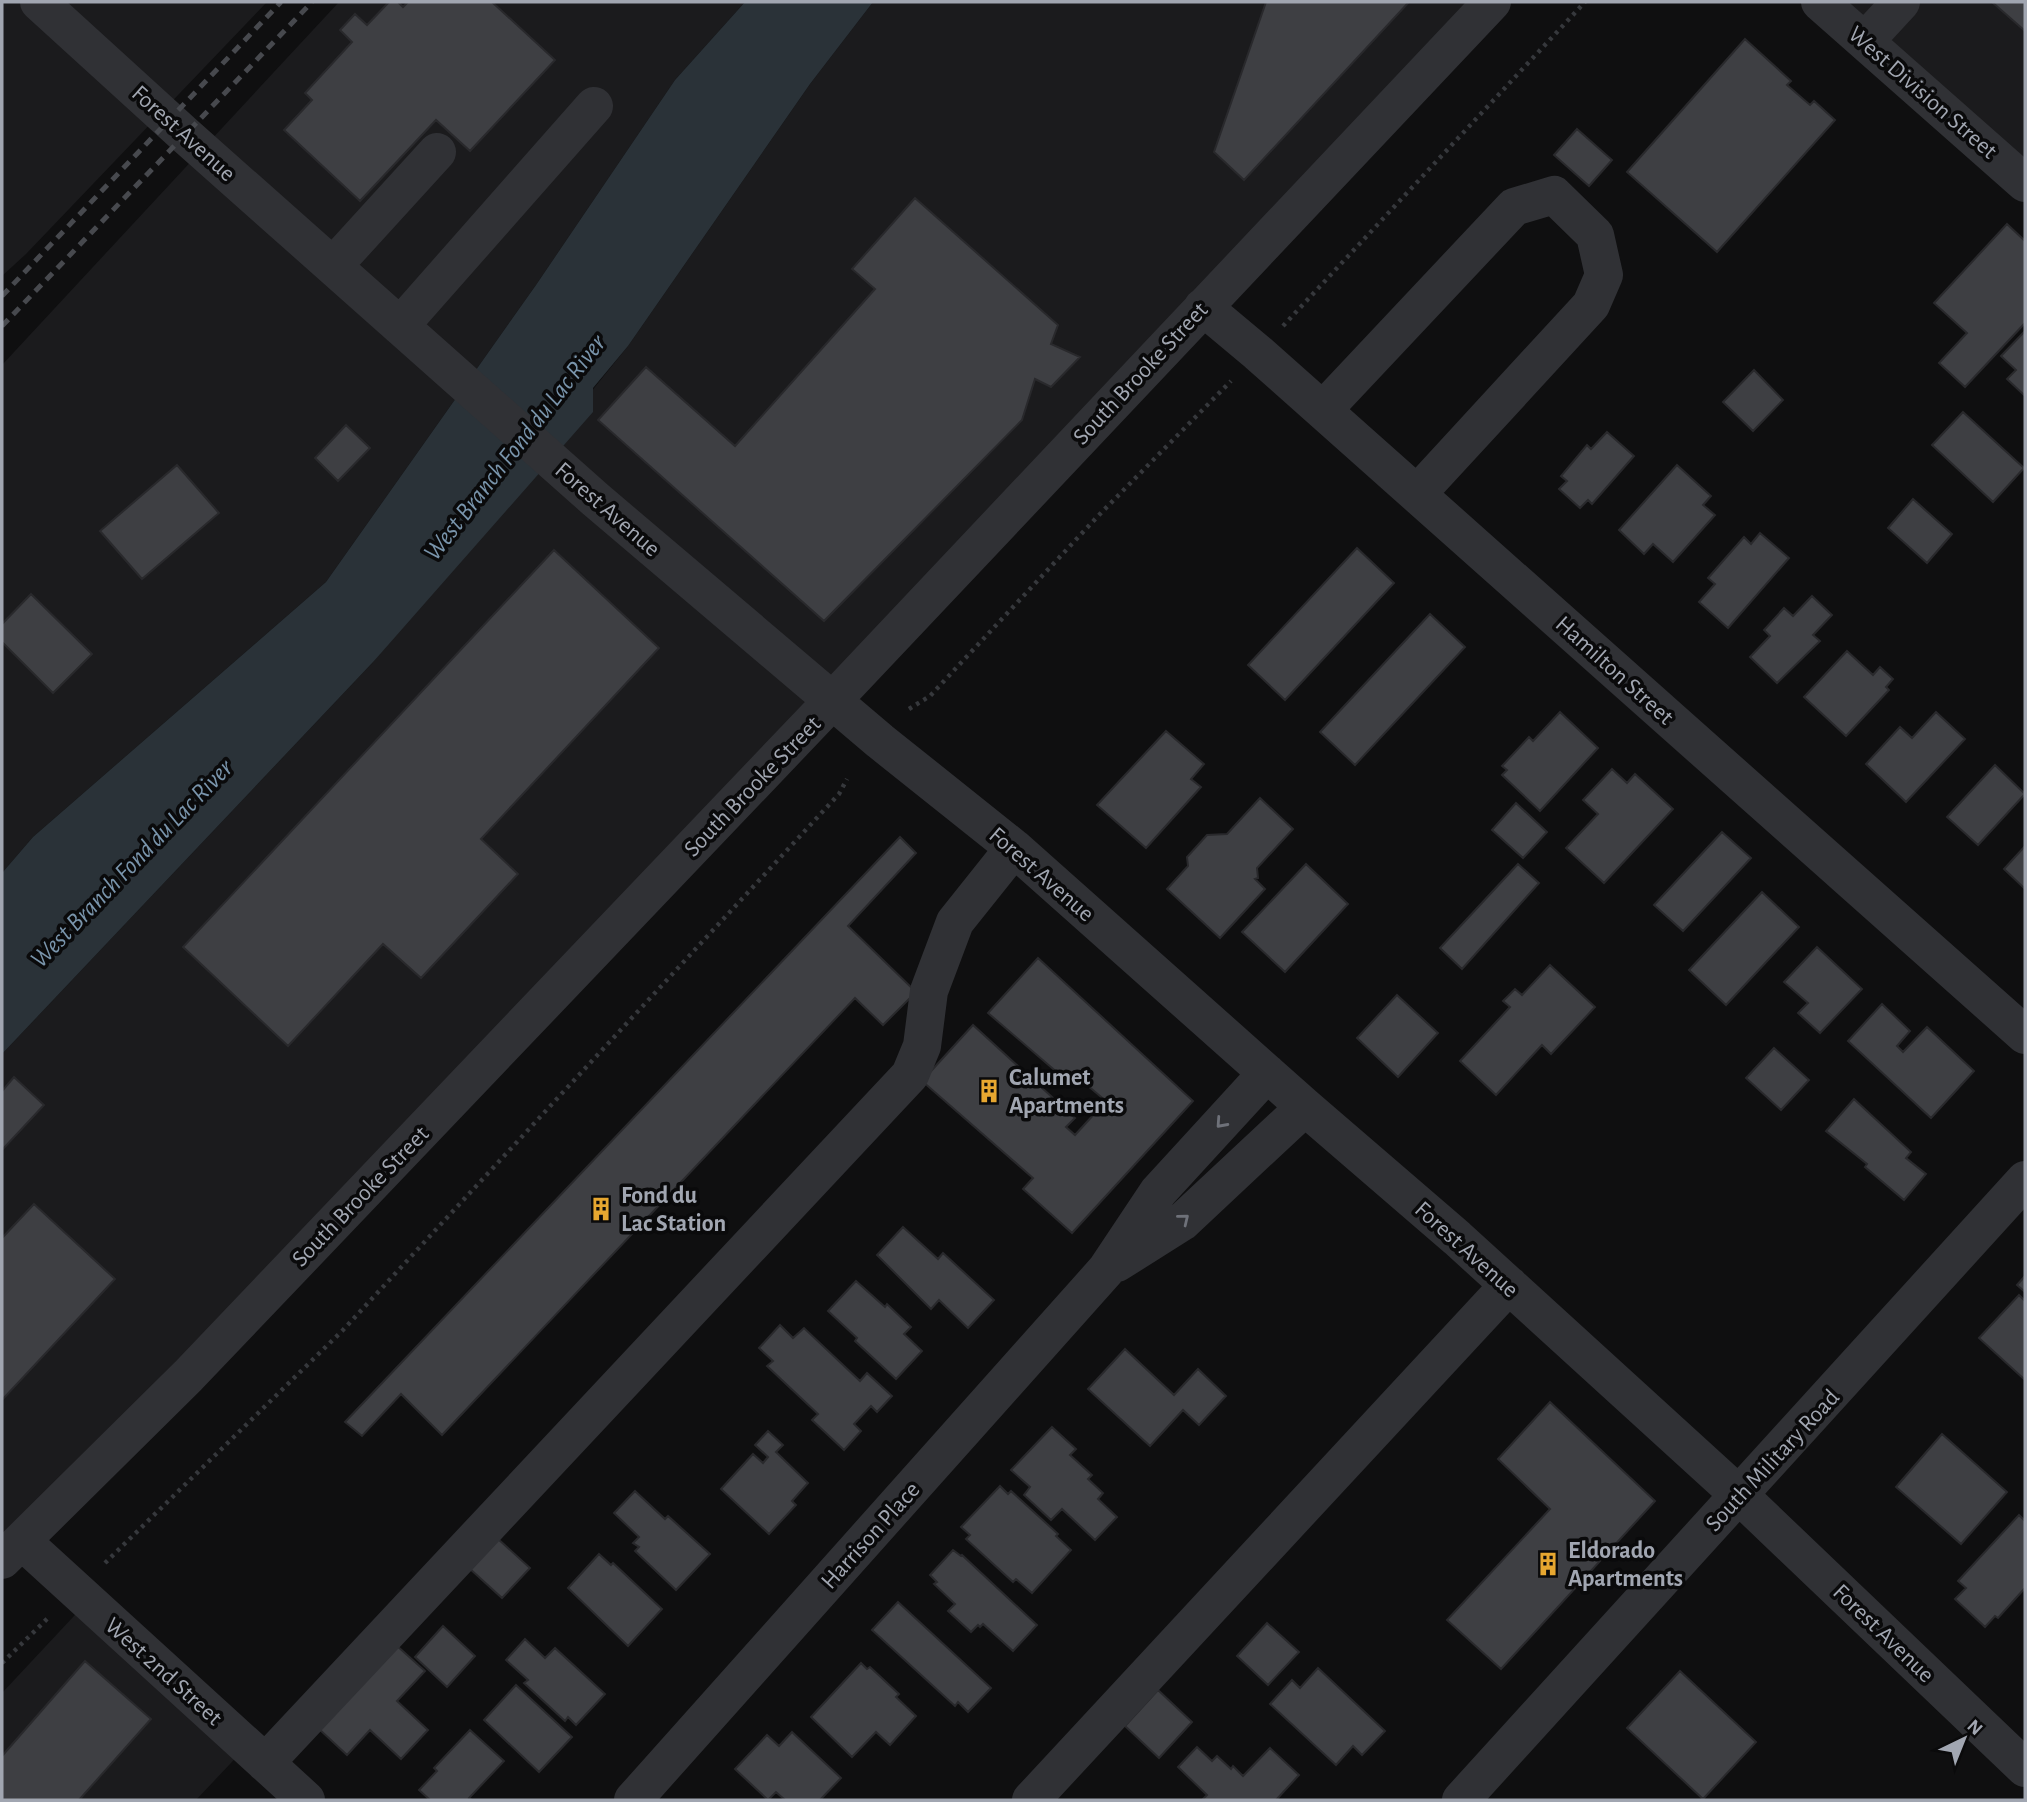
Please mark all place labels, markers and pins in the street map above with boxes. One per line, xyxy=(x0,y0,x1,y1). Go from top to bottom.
place label: Calumet Apartments xyxy=(1009,1066,1124,1118)
building icon: Calumet Apartments xyxy=(975,1077,1003,1105)
place label: Fond du Lac Station xyxy=(621,1184,726,1236)
building icon: Fond du Lac Station xyxy=(587,1195,615,1223)
place label: Eldorado Apartments xyxy=(1568,1539,1683,1591)
building icon: Eldorado Apartments xyxy=(1534,1550,1562,1578)

